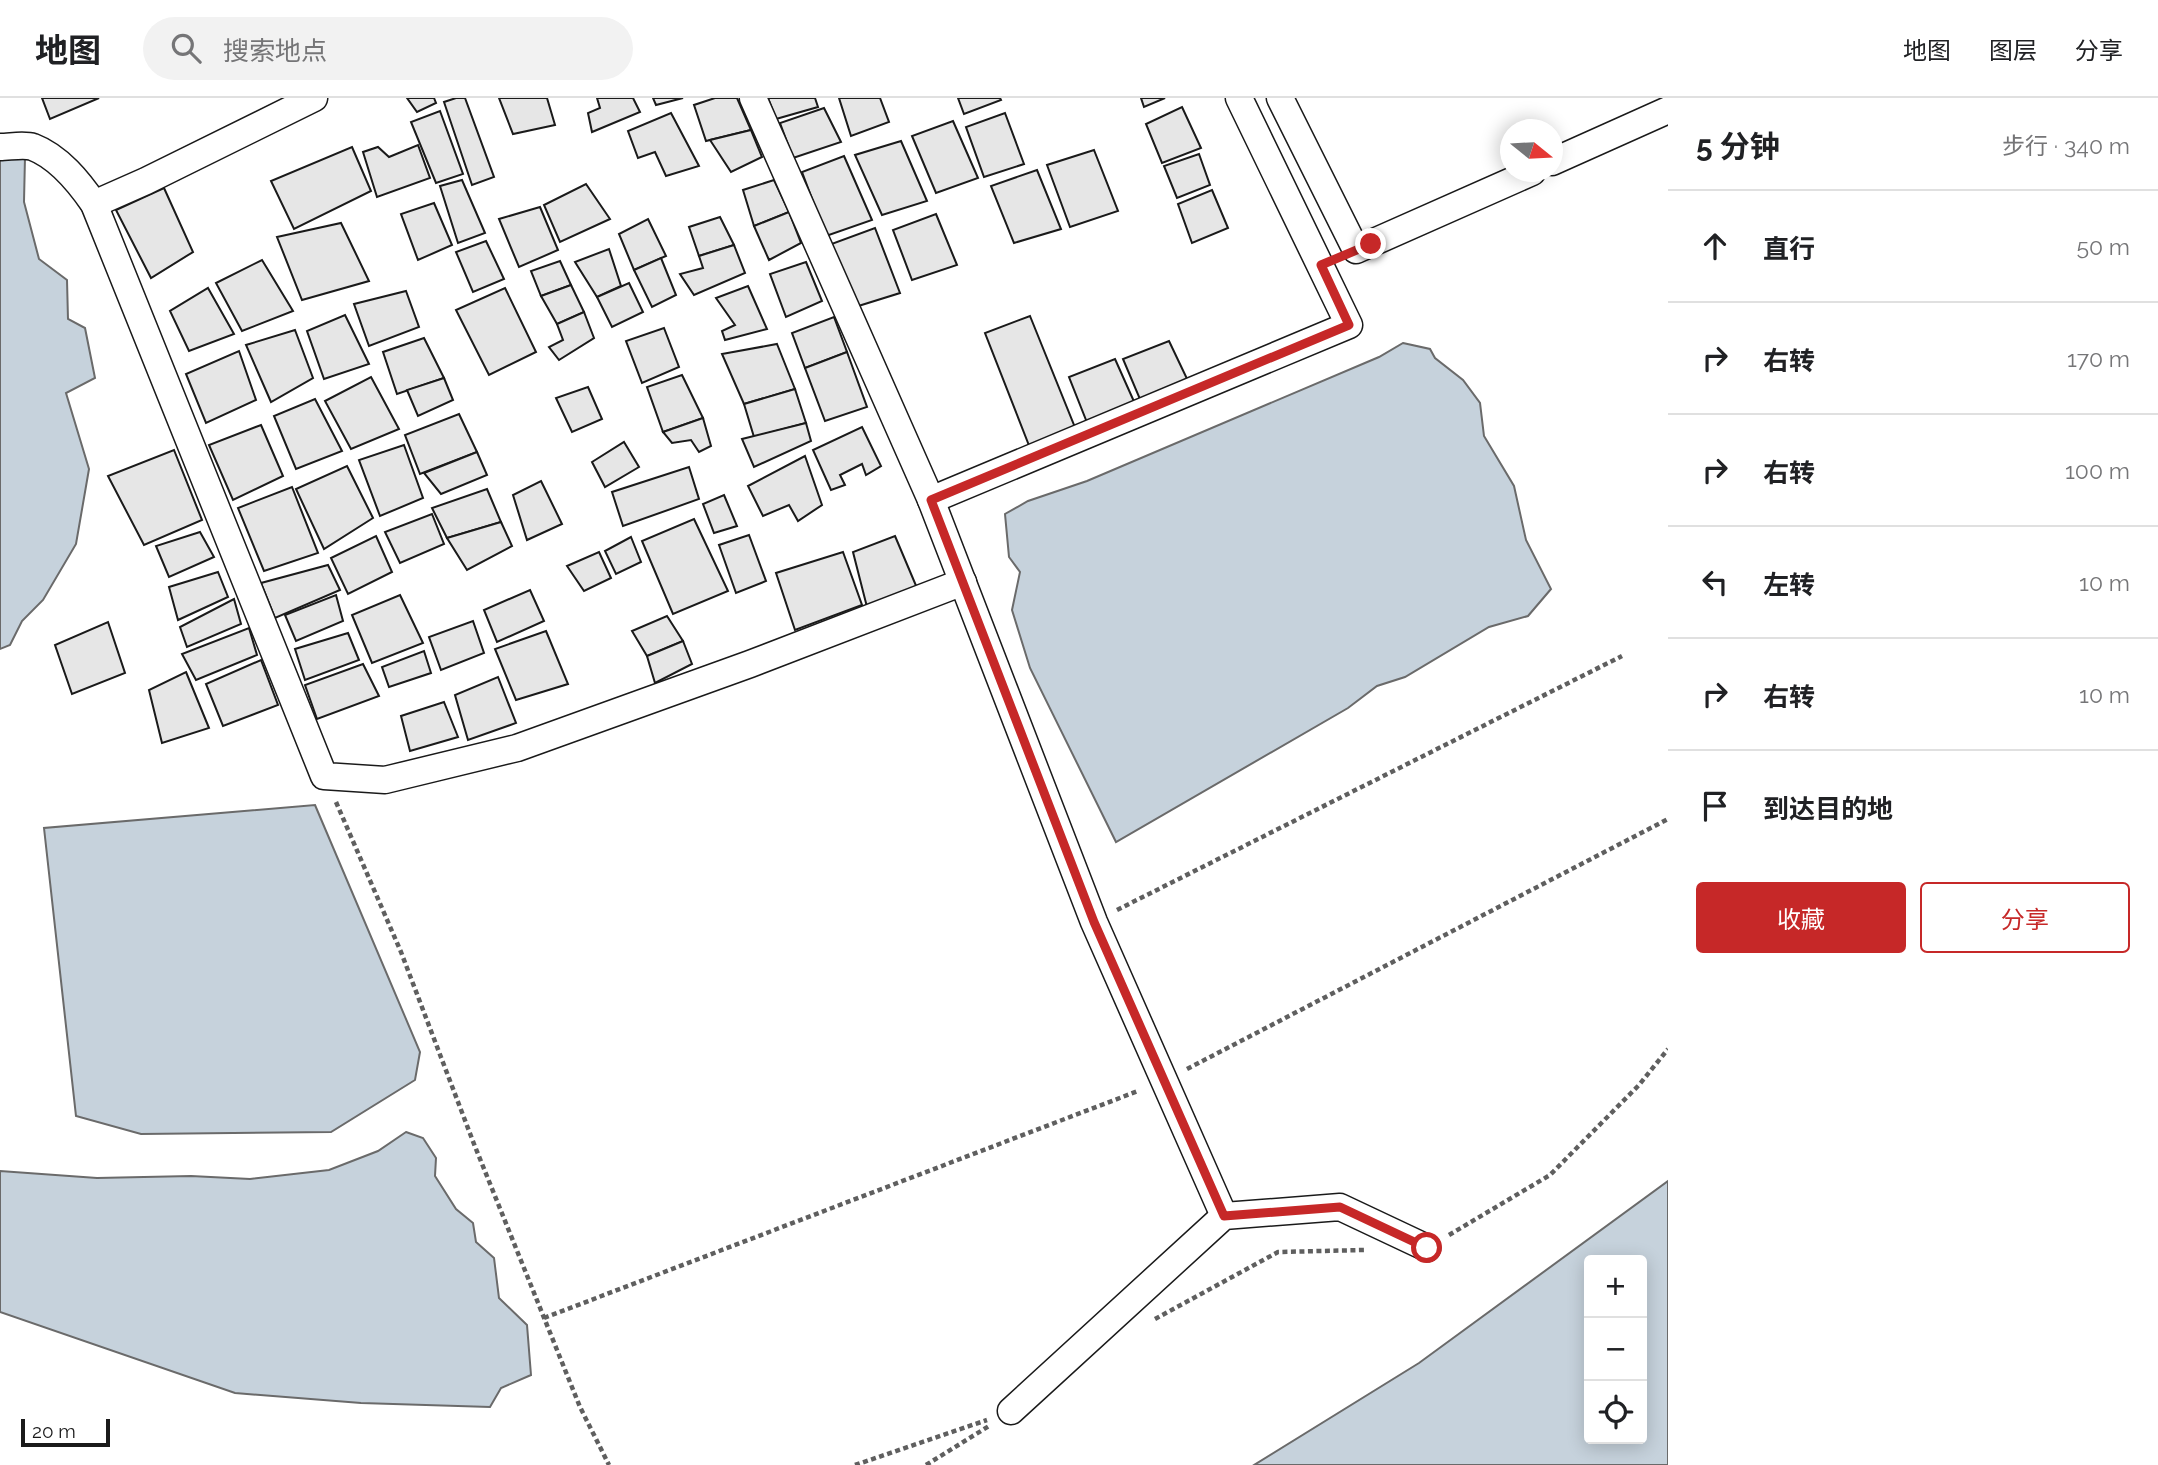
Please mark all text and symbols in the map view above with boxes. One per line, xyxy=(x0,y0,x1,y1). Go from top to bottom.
search box xyxy=(143,17,633,80)
icon: search xyxy=(167,29,205,67)
text: 地图 xyxy=(35,31,101,70)
text: 搜索地点 xyxy=(223,36,327,66)
text: 地图 xyxy=(1903,36,1951,65)
text: 图层 xyxy=(1989,36,2037,65)
text: 分享 xyxy=(2075,36,2123,65)
north arrow xyxy=(1500,119,1563,182)
text: 5 分钟 xyxy=(1696,129,1780,164)
text: 步行 · 340 m xyxy=(2002,132,2130,159)
icon: ahead xyxy=(1696,227,1734,265)
route end xyxy=(1355,228,1386,259)
text: 50 m xyxy=(2076,233,2130,260)
text: 直行 xyxy=(1763,234,1815,264)
icon: right xyxy=(1696,339,1734,377)
text: 170 m xyxy=(2067,345,2130,372)
text: 右转 xyxy=(1763,346,1815,376)
icon: right xyxy=(1696,451,1734,489)
text: 100 m xyxy=(2065,457,2130,484)
text: 右转 xyxy=(1763,458,1815,488)
icon: left xyxy=(1696,563,1734,601)
text: 10 m xyxy=(2079,569,2130,596)
text: 左转 xyxy=(1763,570,1815,600)
icon: right xyxy=(1696,675,1734,713)
text: 10 m xyxy=(2079,681,2130,708)
text: 右转 xyxy=(1763,682,1815,712)
icon: arrive xyxy=(1696,787,1734,825)
text: 到达目的地 xyxy=(1763,794,1893,824)
button: 收藏 xyxy=(1696,882,1906,953)
button: 分享 xyxy=(1920,882,2130,953)
route start xyxy=(1411,1232,1442,1263)
map controls xyxy=(1584,1255,1647,1444)
button: + xyxy=(1584,1255,1647,1318)
button: − xyxy=(1584,1318,1647,1381)
button: locate xyxy=(1584,1381,1647,1444)
scale bar xyxy=(21,1416,110,1448)
text: 20 m xyxy=(32,1420,76,1442)

